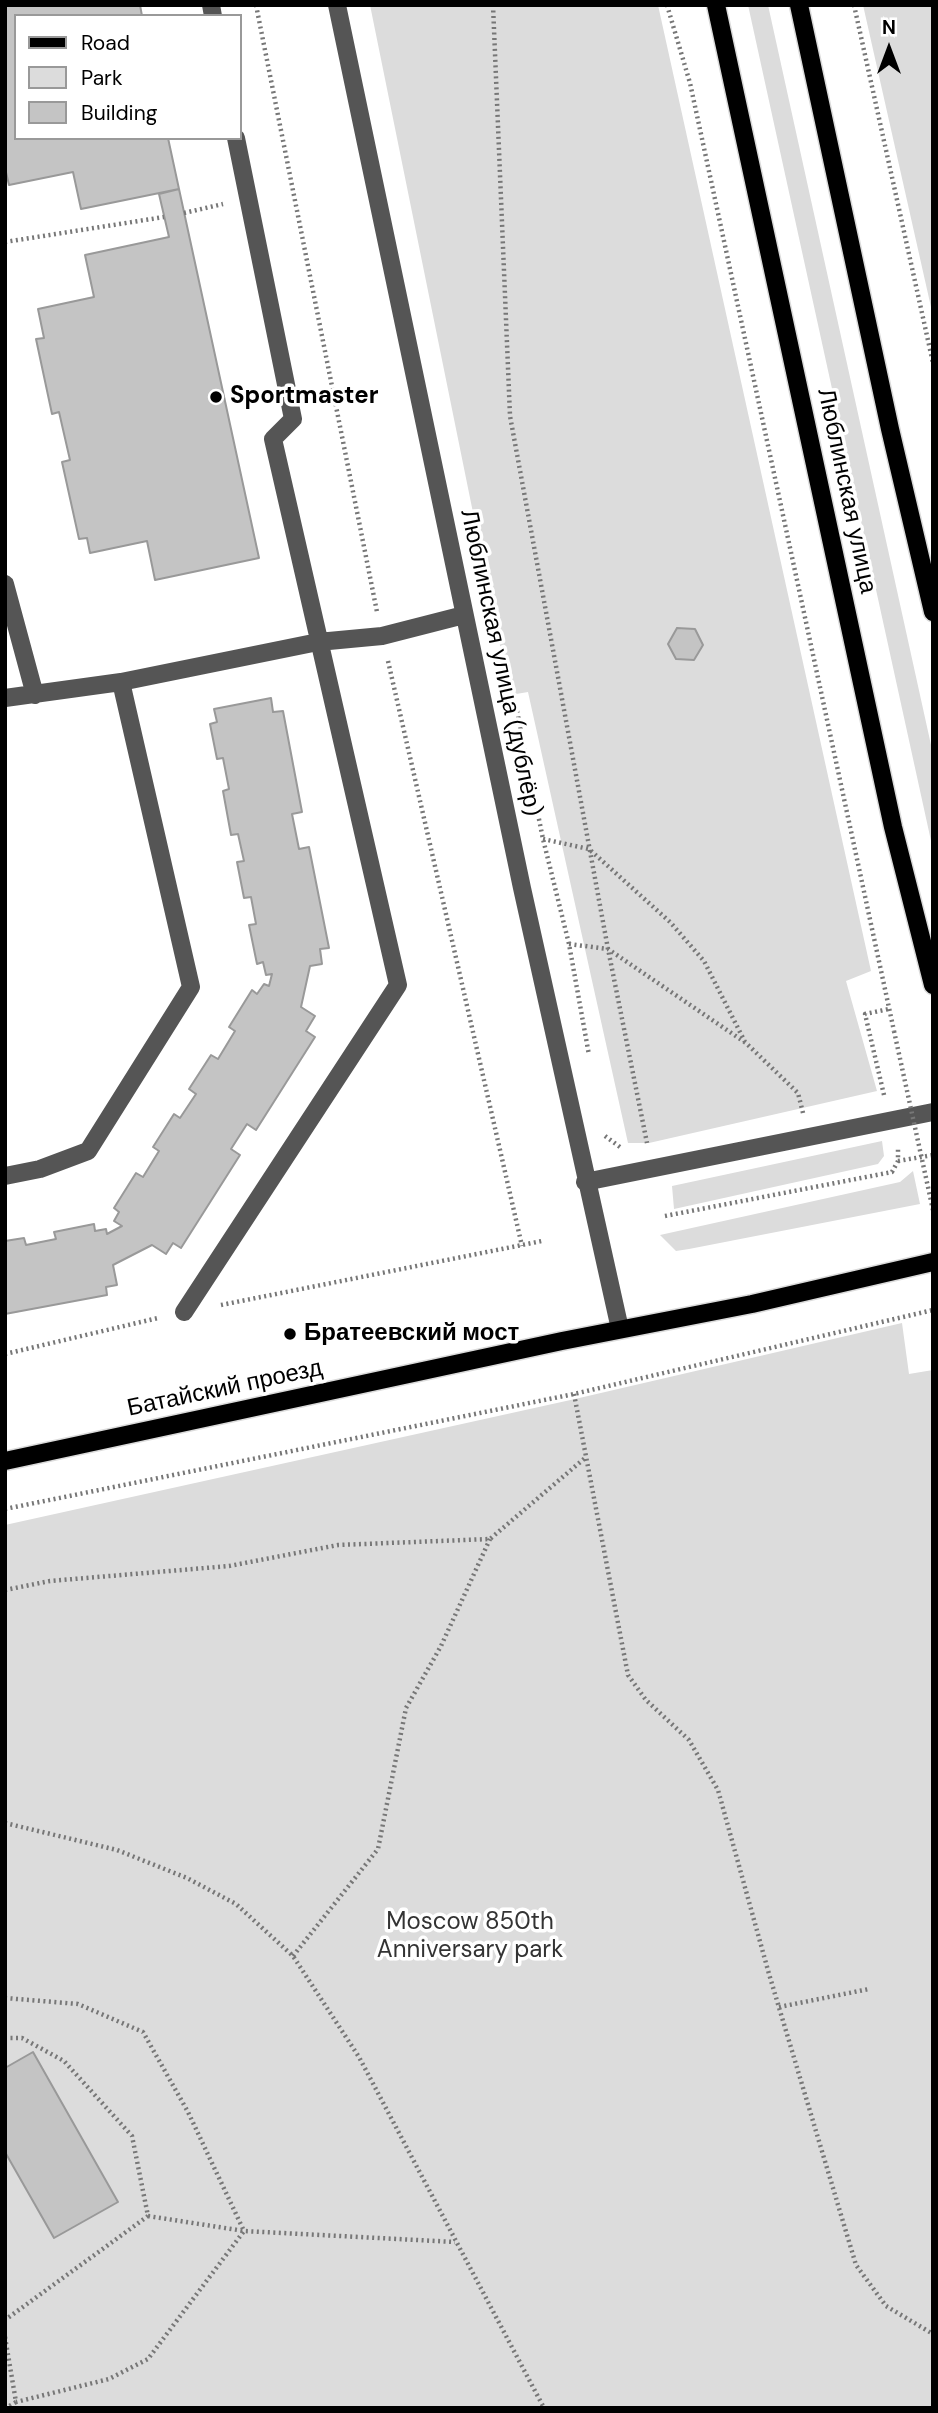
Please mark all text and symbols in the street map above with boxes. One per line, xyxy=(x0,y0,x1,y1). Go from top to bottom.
legend xyxy=(14,14,242,140)
north arrow xyxy=(854,14,924,84)
text: N xyxy=(882,15,896,40)
text: Road xyxy=(81,29,130,57)
text: Park xyxy=(81,64,122,92)
text: Building xyxy=(81,99,157,127)
place label: Sportmaster xyxy=(230,383,378,411)
street label: Люблинская улица xyxy=(810,386,882,596)
marker: Sportmaster xyxy=(208,389,224,405)
street label: Люблинская улица (дублёр) xyxy=(453,507,547,819)
place label: Братеевский мост xyxy=(304,1320,519,1348)
marker: Братеевский мост xyxy=(282,1326,298,1342)
street label: Батайский проезд xyxy=(125,1354,325,1424)
park label: Moscow 850th Anniversary park xyxy=(377,1909,563,1965)

